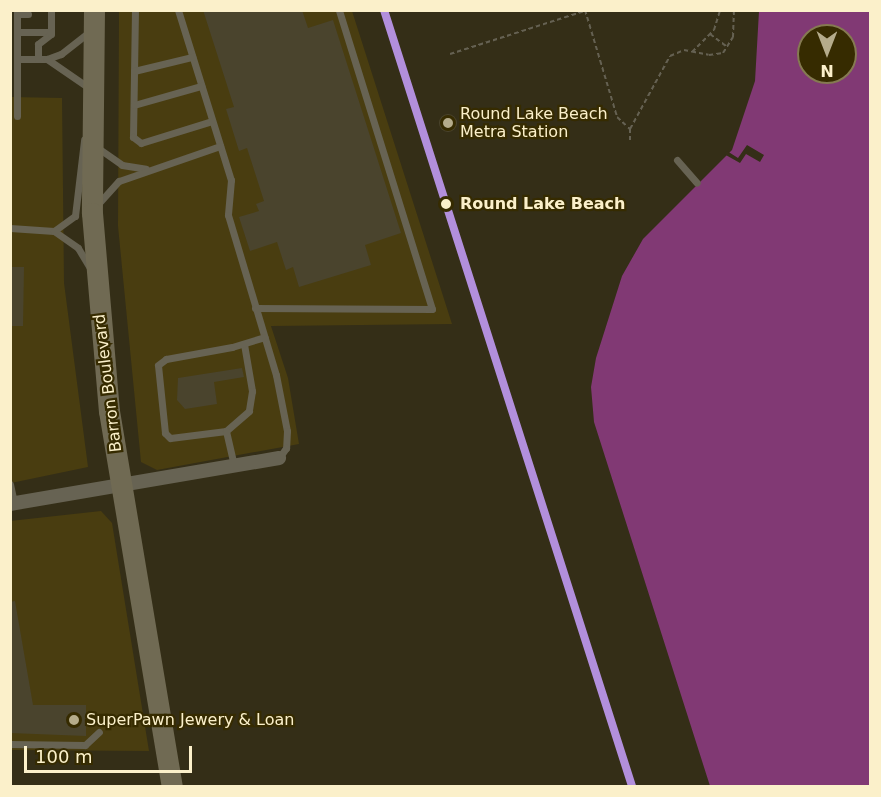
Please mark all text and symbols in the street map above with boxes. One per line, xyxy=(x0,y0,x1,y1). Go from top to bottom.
north arrow xyxy=(797,24,857,84)
text: N xyxy=(820,61,834,80)
place label: Round Lake Beach Metra Station xyxy=(460,104,608,142)
marker: Round Lake Beach Metra Station xyxy=(441,116,455,130)
place label: Round Lake Beach xyxy=(460,194,625,214)
marker: Round Lake Beach xyxy=(437,195,455,213)
street label: Barron Boulevard xyxy=(90,313,126,453)
place label: SuperPawn Jewery & Loan xyxy=(86,710,294,730)
marker: SuperPawn Jewery & Loan xyxy=(67,713,81,727)
scale bar xyxy=(27,734,195,772)
text: 100 m xyxy=(35,746,93,767)

